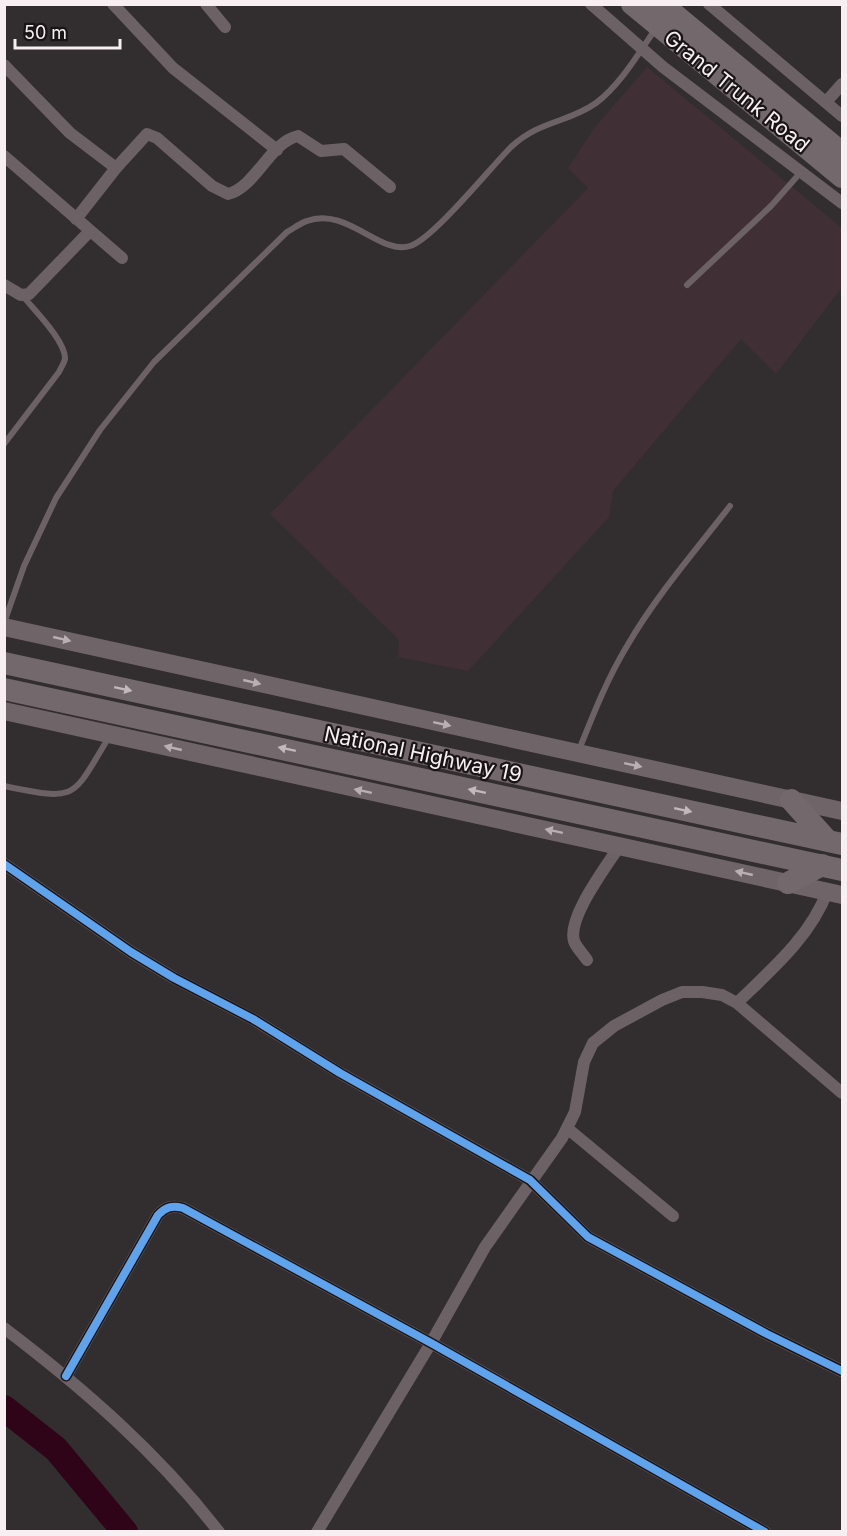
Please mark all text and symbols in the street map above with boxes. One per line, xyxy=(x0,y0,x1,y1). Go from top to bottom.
scale bar xyxy=(15,12,120,50)
text: 50 m xyxy=(24,22,67,43)
street label: Grand Trunk Road xyxy=(659,25,815,157)
one-way arrow xyxy=(52,635,71,645)
one-way arrow xyxy=(243,678,262,687)
one-way arrow xyxy=(114,684,132,694)
one-way arrow xyxy=(433,720,452,729)
street label: National Highway 19 xyxy=(322,721,524,787)
one-way arrow xyxy=(164,743,182,753)
one-way arrow xyxy=(278,744,296,754)
one-way arrow xyxy=(624,761,642,771)
one-way arrow xyxy=(353,786,372,795)
one-way arrow xyxy=(468,786,487,795)
one-way arrow xyxy=(674,806,693,815)
one-way arrow xyxy=(545,826,563,836)
one-way arrow xyxy=(735,868,754,877)

